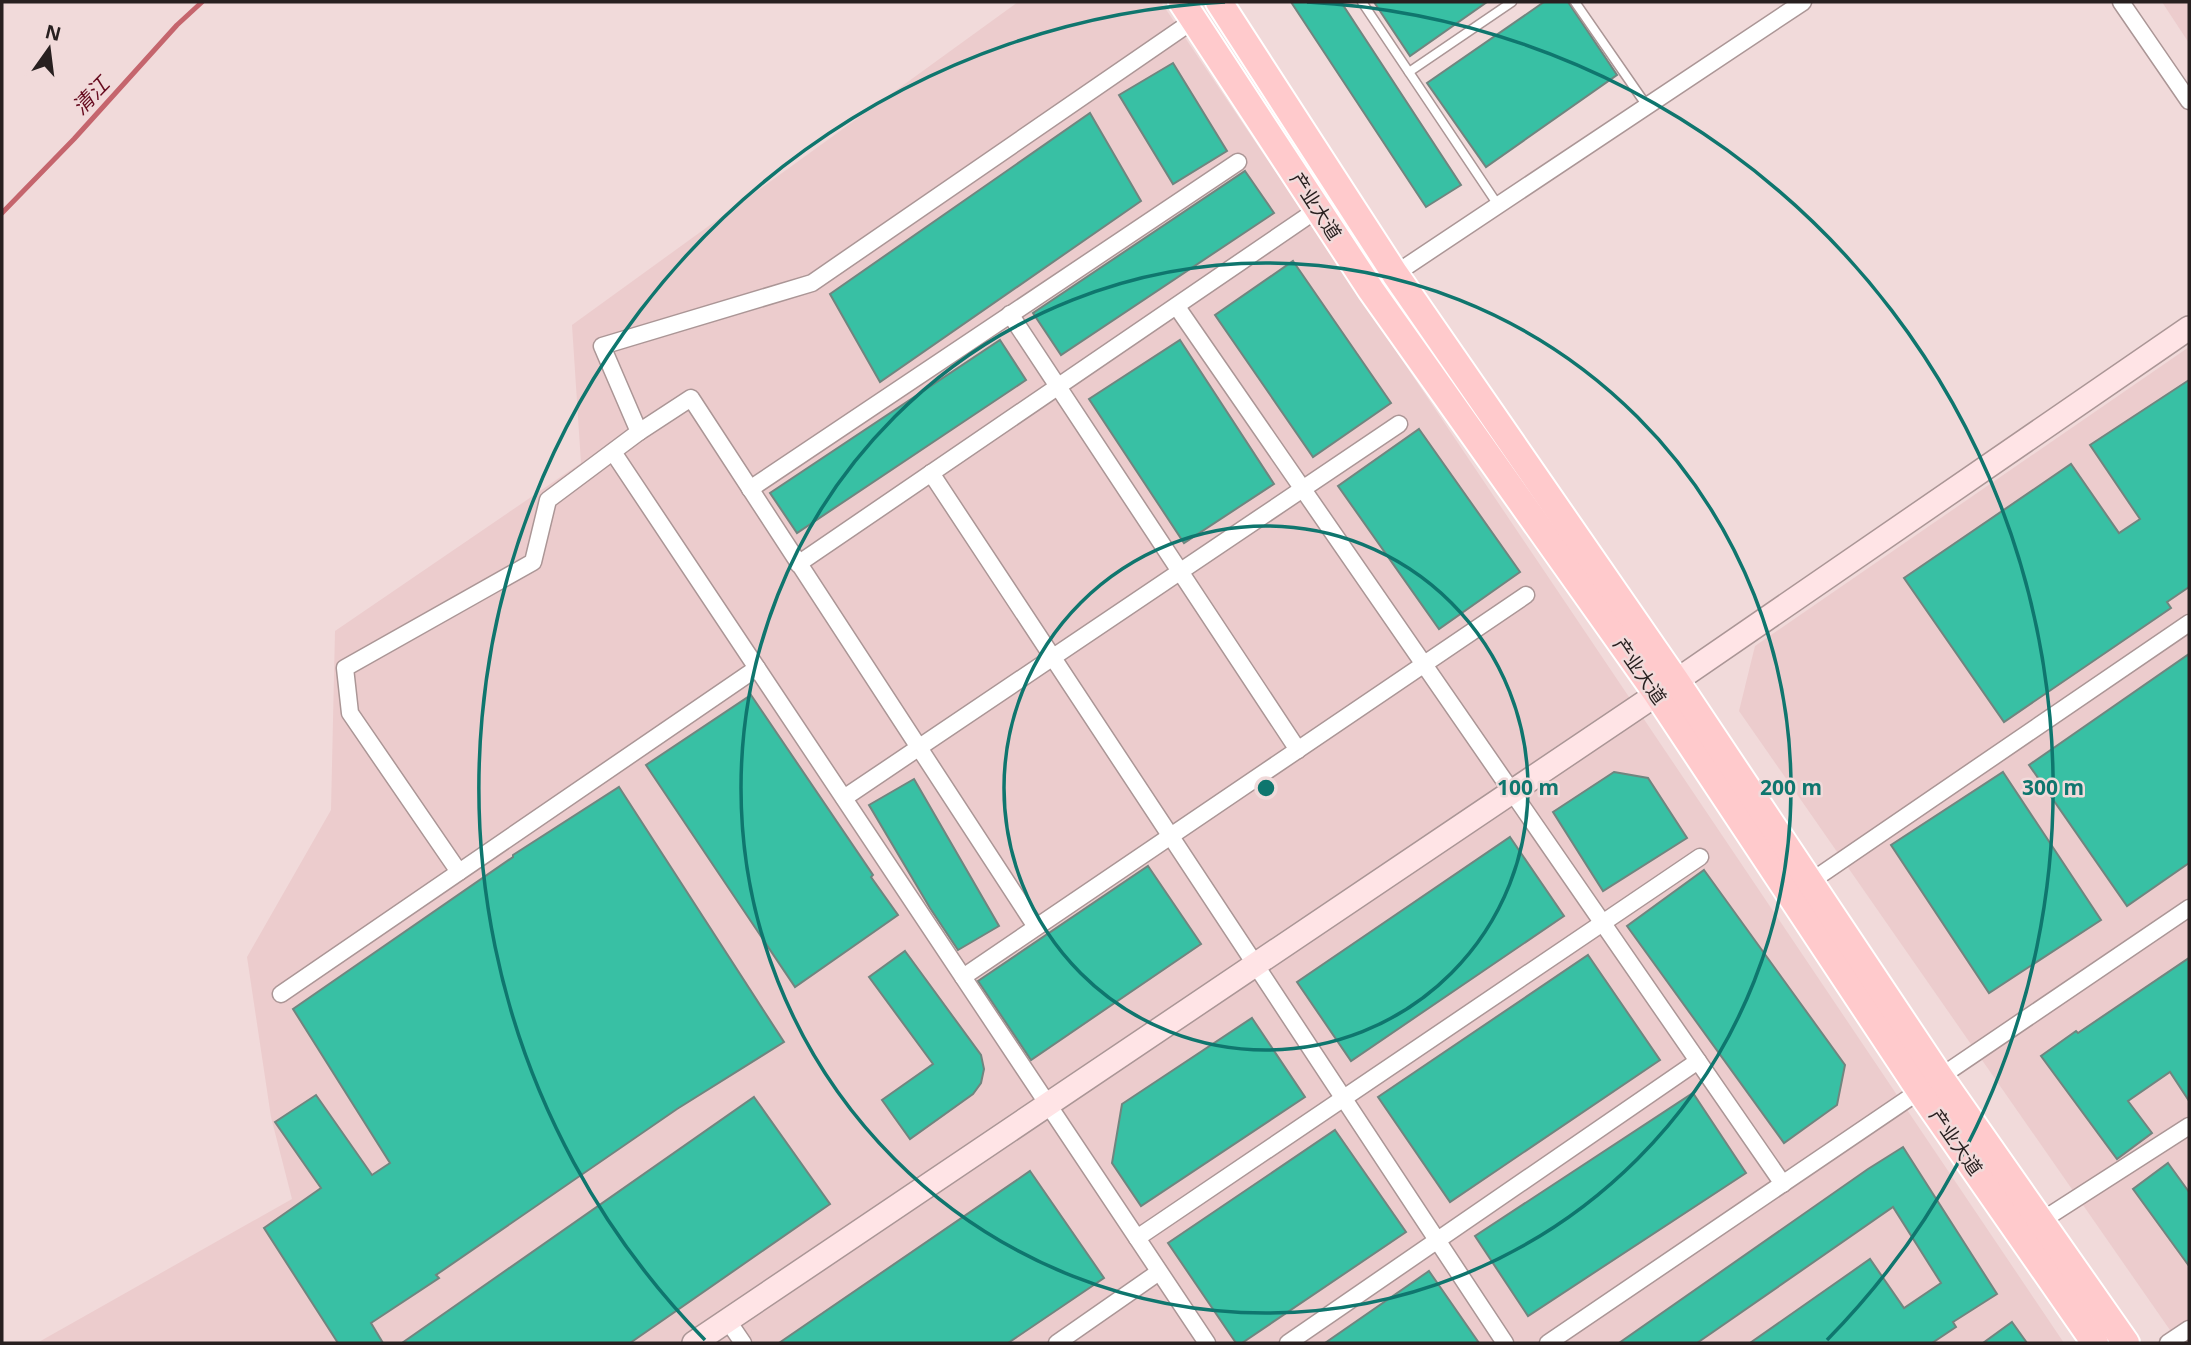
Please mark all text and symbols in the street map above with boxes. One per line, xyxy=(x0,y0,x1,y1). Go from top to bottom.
north arrow xyxy=(14,14,84,84)
text: N xyxy=(42,18,64,47)
water label: 清江 xyxy=(66,69,116,120)
street label: 产业大道 xyxy=(1284,167,1348,245)
street label: 产业大道 xyxy=(1608,632,1672,710)
text: 100 m xyxy=(1497,773,1559,801)
text: 200 m xyxy=(1760,773,1822,801)
text: 300 m xyxy=(2022,773,2084,801)
centre of rings xyxy=(1254,776,1278,800)
street label: 产业大道 xyxy=(1924,1103,1988,1181)

